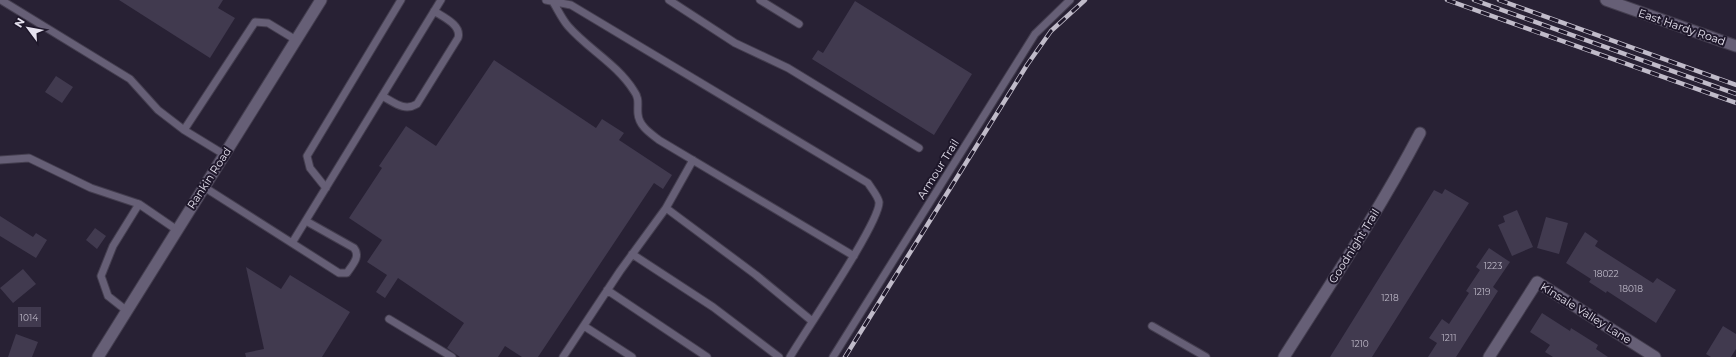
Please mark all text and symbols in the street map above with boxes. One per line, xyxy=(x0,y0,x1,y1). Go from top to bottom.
street label: East Hardy Road xyxy=(1637,6,1727,48)
north arrow xyxy=(8,8,48,48)
text: N xyxy=(11,15,28,30)
street label: Armour Trail xyxy=(914,136,962,202)
street label: Rankin Road xyxy=(184,145,234,211)
street label: Goodnight Trail xyxy=(1326,206,1382,286)
house number: 1223 xyxy=(1484,260,1502,271)
house number: 18022 xyxy=(1593,268,1619,279)
street label: Kinsale Valley Lane xyxy=(1538,279,1634,347)
house number: 18018 xyxy=(1619,283,1643,294)
house number: 1219 xyxy=(1473,286,1491,297)
house number: 1218 xyxy=(1381,292,1399,303)
house number: 1014 xyxy=(20,312,38,323)
house number: 1211 xyxy=(1442,332,1456,343)
house number: 1210 xyxy=(1351,338,1369,349)

